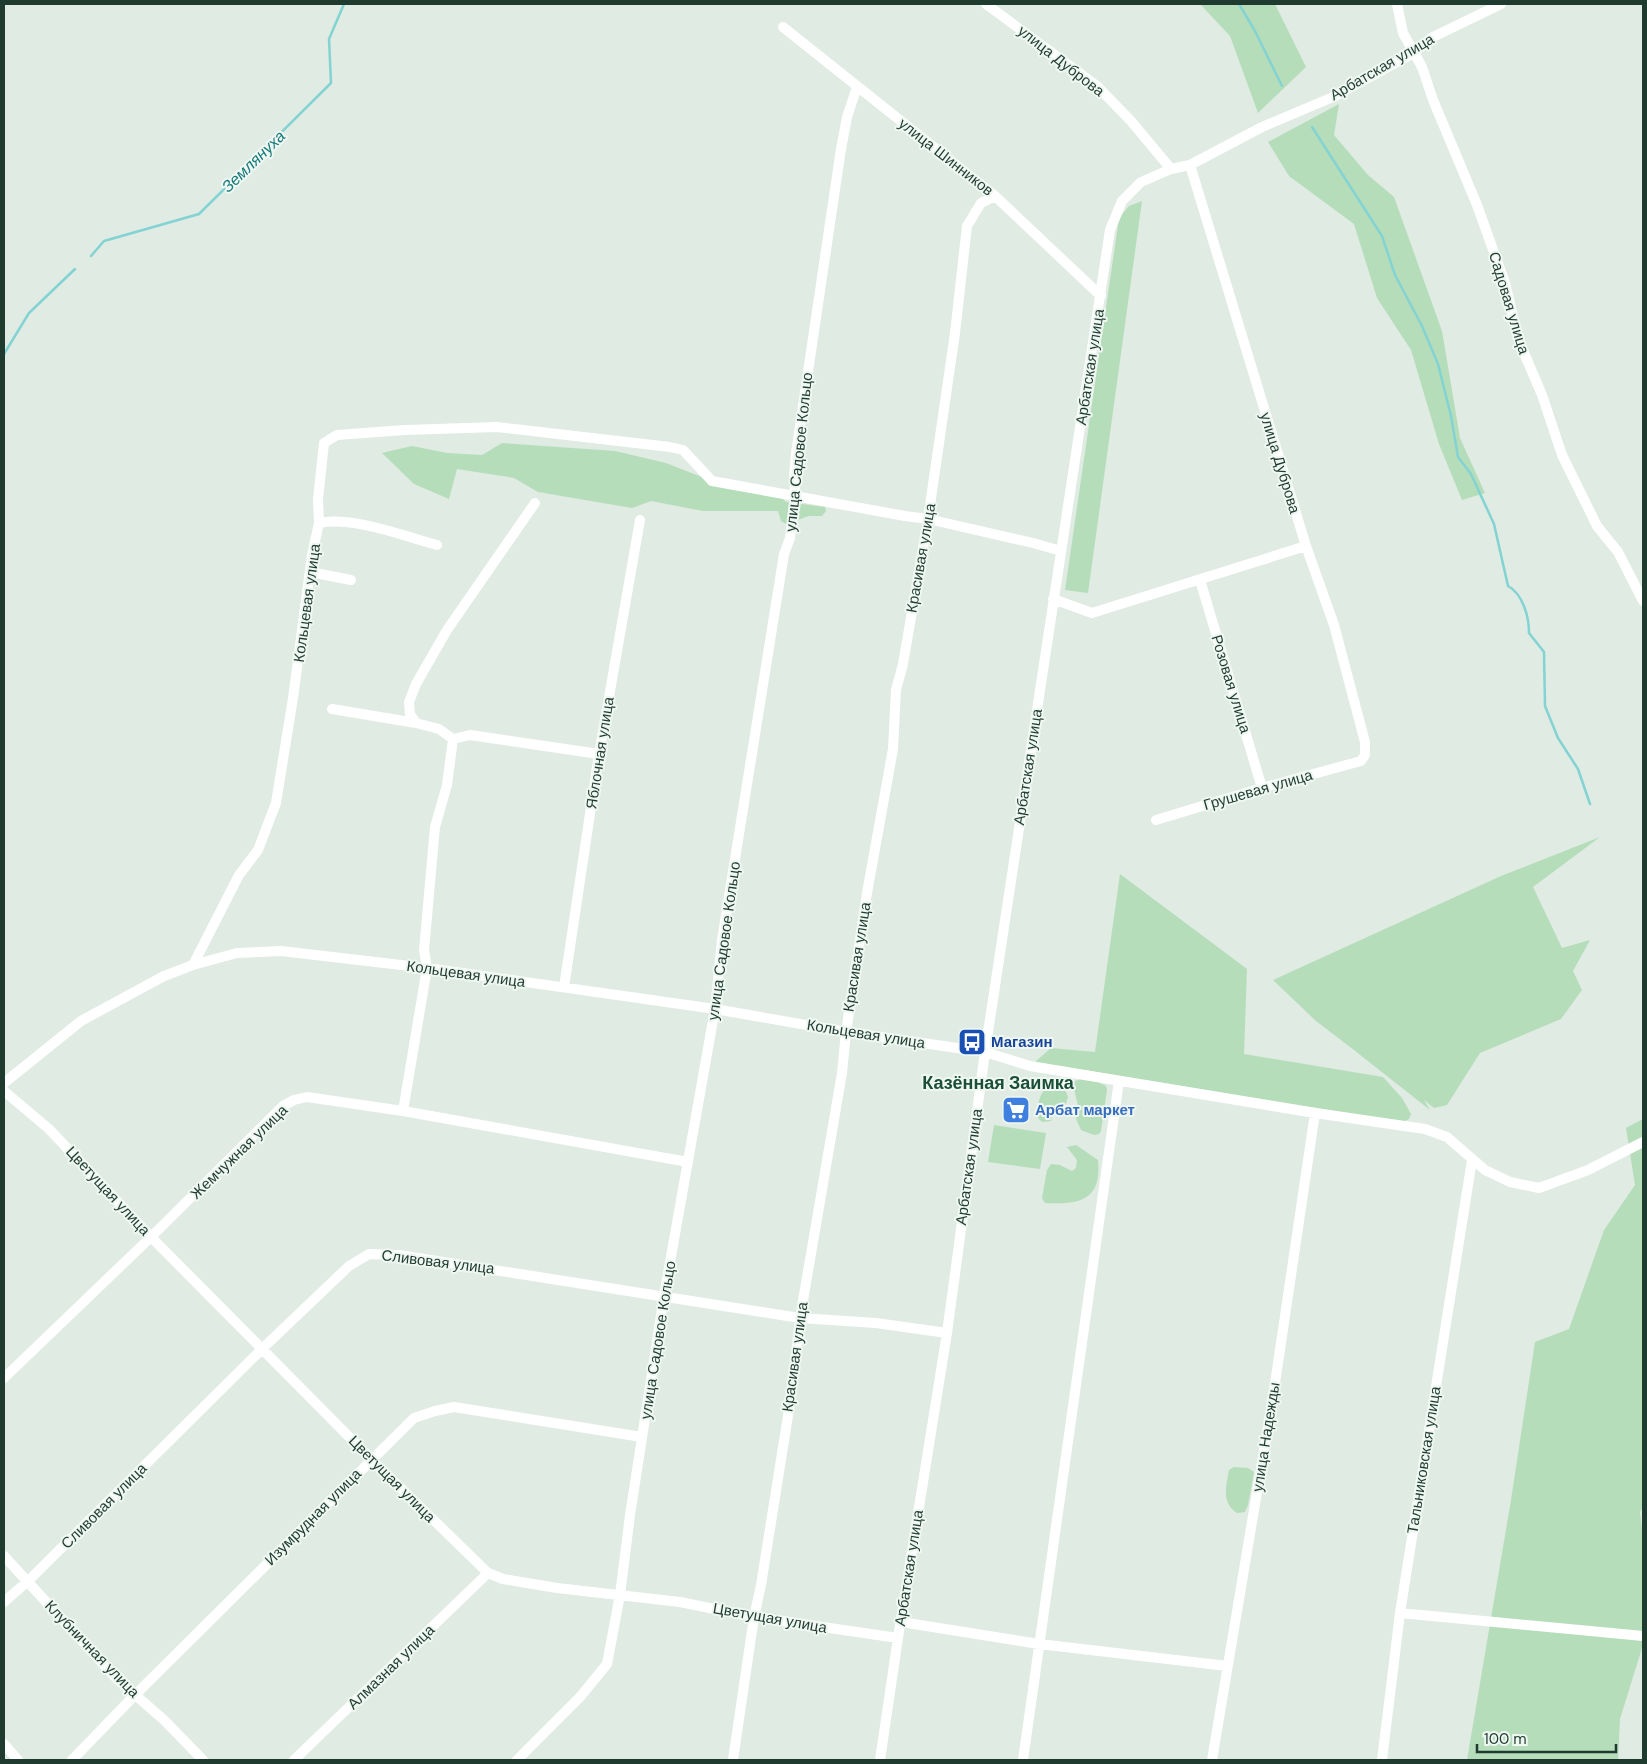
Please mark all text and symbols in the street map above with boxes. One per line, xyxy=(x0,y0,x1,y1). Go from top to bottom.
street label: улица Дуброва xyxy=(1014,21,1109,102)
street label: Арбатская улица xyxy=(1326,29,1438,105)
street label: улица Шинников xyxy=(894,114,998,200)
water label: Землянуха xyxy=(217,126,290,197)
street label: Садовая улица xyxy=(1484,249,1534,357)
street label: Арбатская улица xyxy=(1071,307,1109,427)
street label: улица Садовое Кольцо xyxy=(781,371,817,533)
street label: улица Дуброва xyxy=(1255,410,1305,517)
street label: Красивая улица xyxy=(902,501,941,614)
street label: Кольцевая улица xyxy=(289,542,325,664)
street label: Розовая улица xyxy=(1207,632,1256,736)
street label: Яблочная улица xyxy=(581,695,619,811)
street label: Арбатская улица xyxy=(1009,707,1047,827)
street label: Грушевая улица xyxy=(1201,765,1316,815)
street label: улица Садовое Кольцо xyxy=(703,860,745,1022)
street label: Красивая улица xyxy=(838,900,876,1013)
street label: Кольцевая улица xyxy=(405,956,527,992)
street label: Кольцевая улица xyxy=(805,1015,927,1053)
bus stop icon: Магазин xyxy=(957,1027,987,1057)
place label: Магазин xyxy=(991,1032,1053,1052)
district label: Казённая Заимка xyxy=(922,1071,1075,1095)
supermarket icon: Арбат маркет xyxy=(1001,1095,1031,1125)
street label: Жемчужная улица xyxy=(186,1100,292,1204)
place label: Арбат маркет xyxy=(1035,1100,1135,1120)
street label: Арбатская улица xyxy=(951,1107,987,1227)
street label: Цветущая улица xyxy=(61,1142,155,1240)
street label: Сливовая улица xyxy=(380,1245,496,1279)
street label: улица Садовое Кольцо xyxy=(636,1259,680,1421)
street label: Красивая улица xyxy=(777,1300,813,1413)
street label: улица Надежды xyxy=(1247,1381,1285,1493)
street label: Тальниковская улица xyxy=(1402,1384,1446,1535)
street label: Цветущая улица xyxy=(344,1431,440,1527)
street label: Сливовая улица xyxy=(57,1458,152,1553)
street label: Изумрудная улица xyxy=(260,1464,366,1570)
street label: Арбатская улица xyxy=(890,1508,928,1628)
street label: Клубничная улица xyxy=(40,1596,144,1703)
street label: Цветущая улица xyxy=(711,1598,829,1638)
street label: Алмазная улица xyxy=(343,1620,439,1714)
scale bar xyxy=(1477,1722,1616,1754)
text: 100 m xyxy=(1484,1729,1527,1749)

